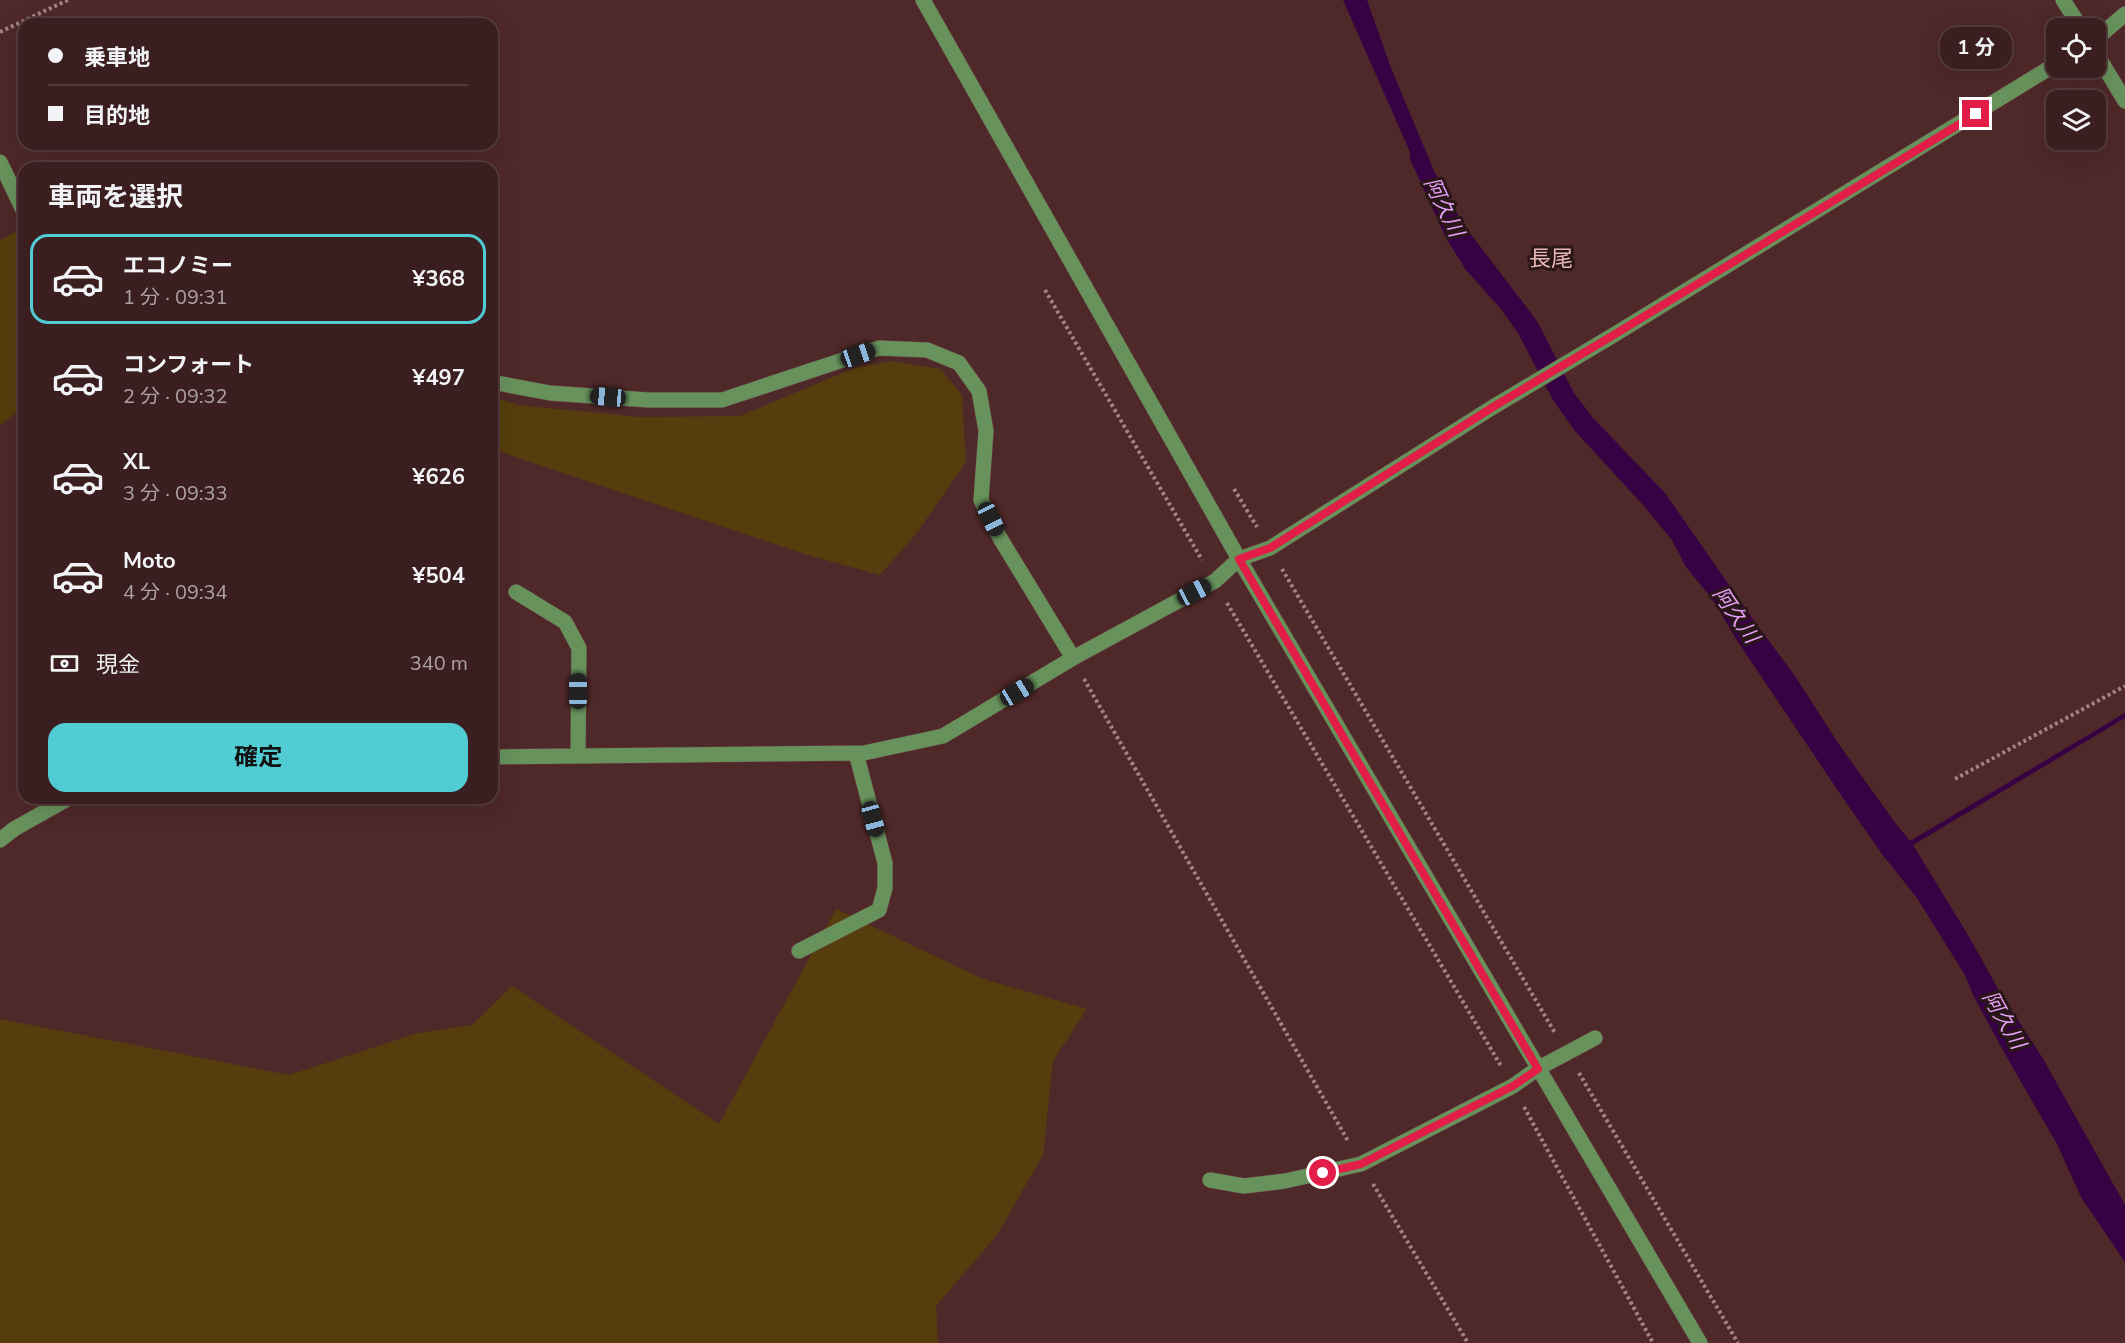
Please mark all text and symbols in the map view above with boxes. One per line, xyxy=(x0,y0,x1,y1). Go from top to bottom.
map controls xyxy=(2046,18,2106,150)
button: locate xyxy=(2046,18,2106,78)
callout: 1 分 xyxy=(1940,27,2012,69)
text: 1 分 xyxy=(1957,34,1995,61)
text: 乗車地 xyxy=(84,43,150,73)
button: layers xyxy=(2046,90,2106,150)
route end xyxy=(1962,100,1989,127)
text: 目的地 xyxy=(84,101,150,131)
water label: 阿久川 xyxy=(1418,173,1471,243)
text: 車両を選択 xyxy=(48,179,183,216)
district label: 長尾 xyxy=(1529,244,1573,274)
text: エコノミー xyxy=(123,251,233,281)
icon: car xyxy=(51,252,105,306)
text: ¥368 xyxy=(412,264,465,294)
text: 1 分 · 09:31 xyxy=(123,284,228,311)
car xyxy=(838,341,878,369)
text: コンフォート xyxy=(123,350,254,380)
icon: car xyxy=(51,351,105,405)
text: ¥497 xyxy=(412,363,465,393)
text: 2 分 · 09:32 xyxy=(123,383,228,410)
car xyxy=(589,386,627,408)
text: XL xyxy=(123,447,150,477)
icon: car xyxy=(51,450,105,504)
text: ¥626 xyxy=(412,462,465,492)
text: 3 分 · 09:33 xyxy=(123,480,228,507)
car xyxy=(975,499,1007,539)
text: Moto xyxy=(123,546,176,576)
icon: car xyxy=(51,549,105,603)
text: ¥504 xyxy=(412,561,465,591)
car xyxy=(1174,576,1214,608)
text: 4 分 · 09:34 xyxy=(123,579,228,606)
water label: 阿久川 xyxy=(1706,581,1767,650)
icon: cash xyxy=(48,647,81,680)
text: 現金 xyxy=(96,650,140,680)
text: 340 m xyxy=(410,650,468,677)
car xyxy=(569,673,587,709)
car xyxy=(997,675,1037,709)
button: 確定 xyxy=(48,723,468,792)
car xyxy=(860,799,886,839)
water label: 阿久川 xyxy=(1976,986,2033,1056)
route start xyxy=(1309,1159,1336,1186)

